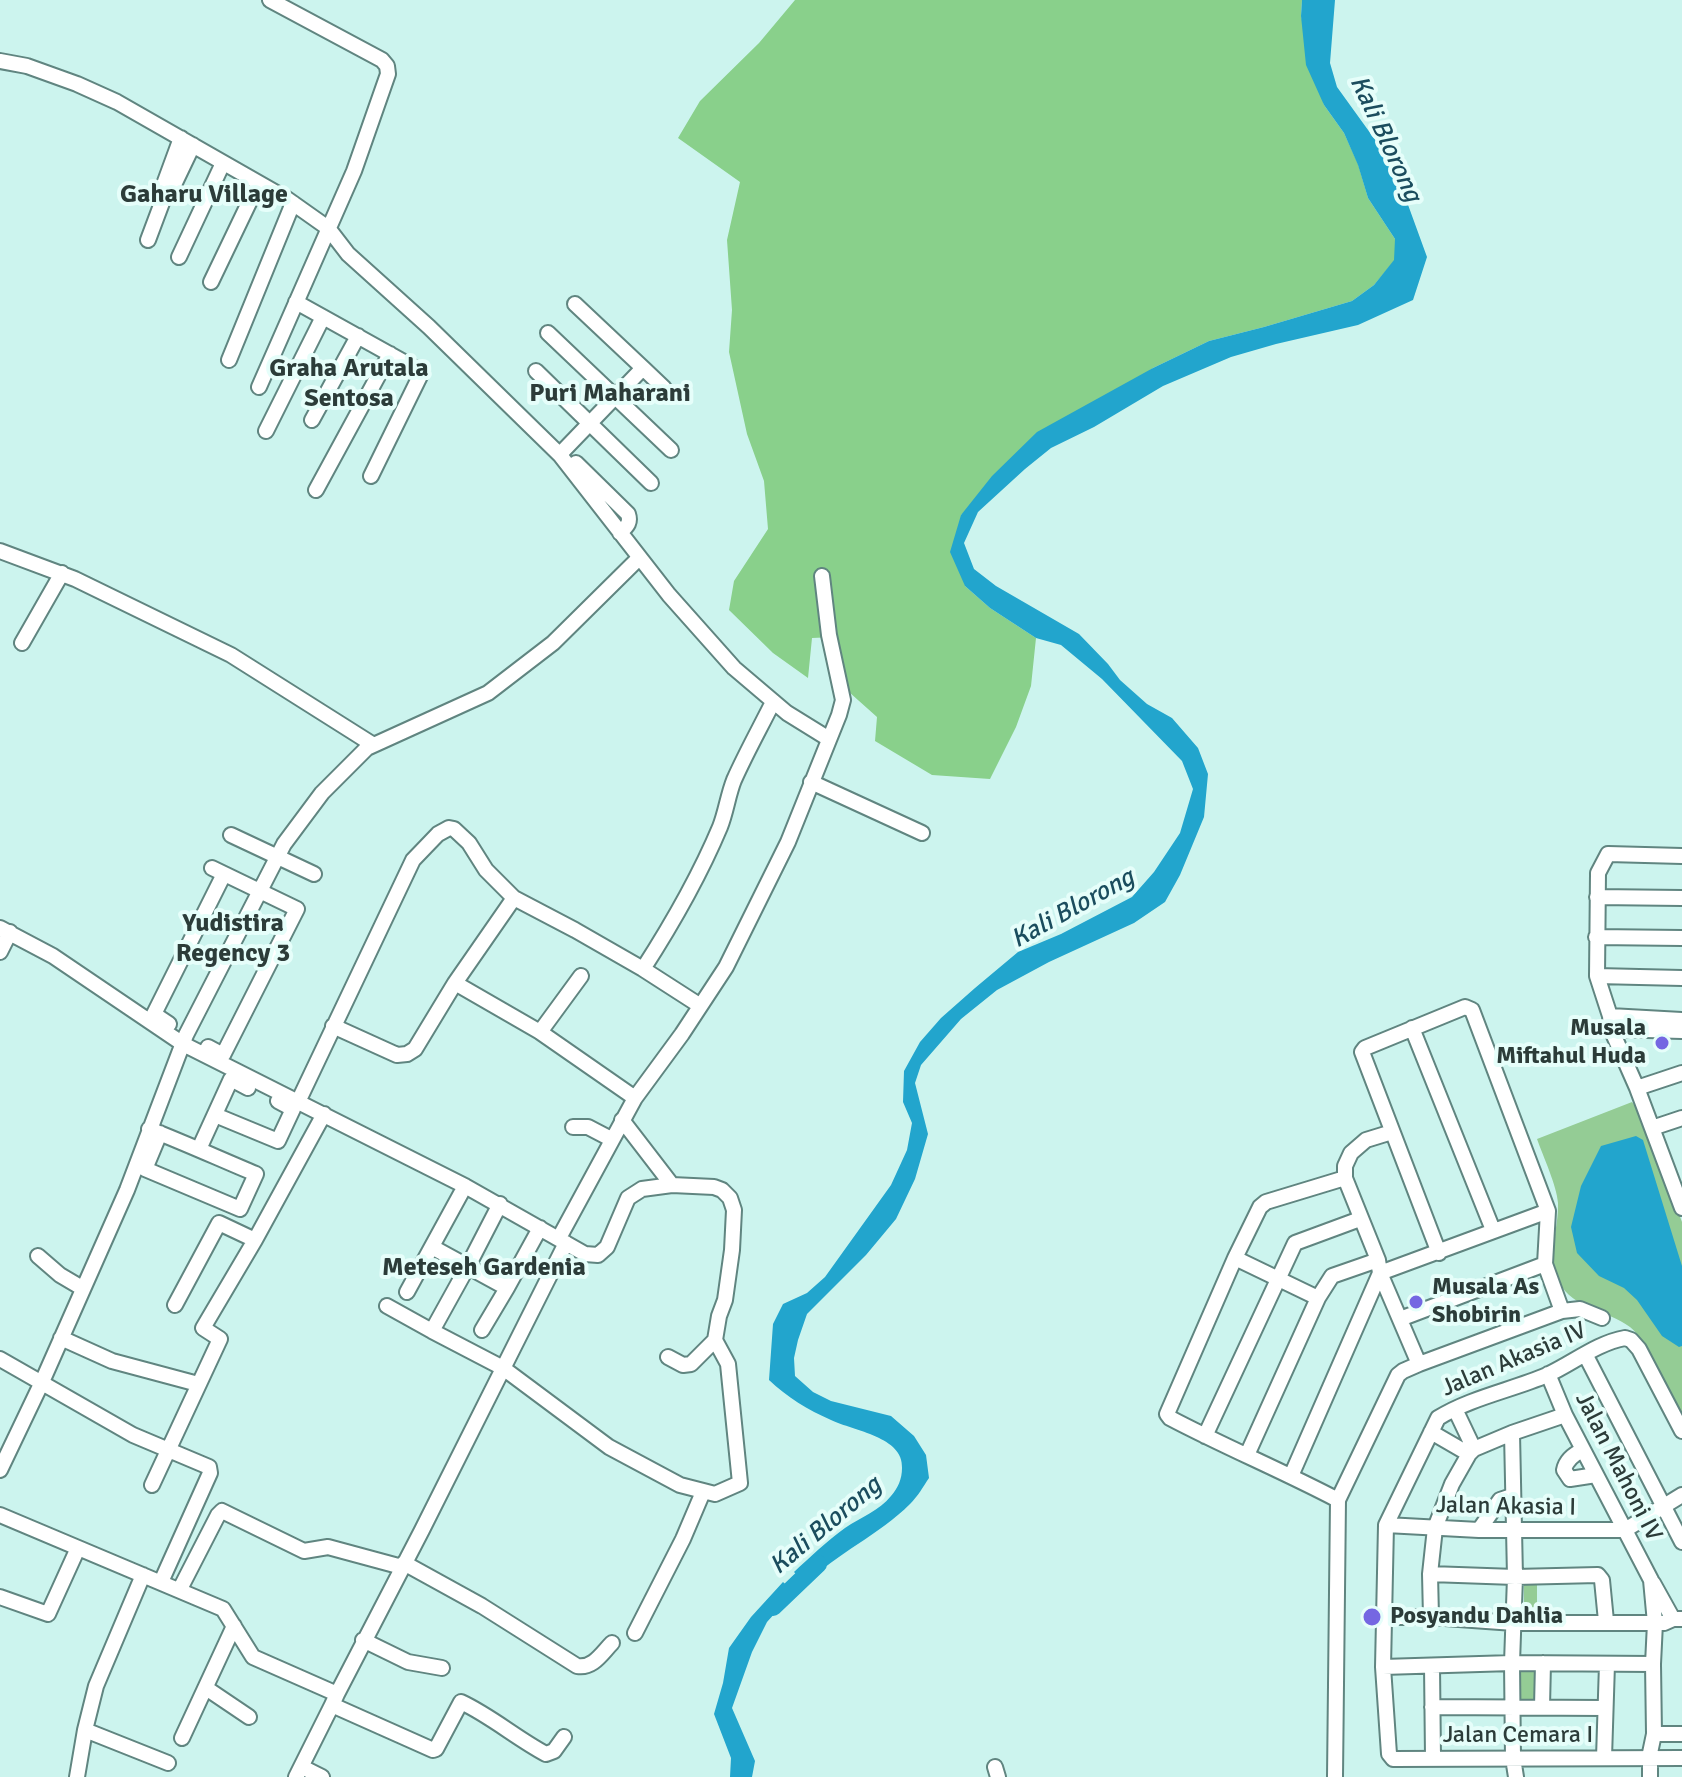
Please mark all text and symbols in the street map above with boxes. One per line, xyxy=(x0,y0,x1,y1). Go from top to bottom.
water label: Kali Blorong xyxy=(1342,71,1428,207)
district label: Gaharu Village xyxy=(120,179,288,211)
district label: Graha Arutala Sentosa xyxy=(269,353,429,414)
district label: Puri Maharani xyxy=(529,378,691,410)
water label: Kali Blorong xyxy=(1006,862,1140,956)
district label: Yudistira Regency 3 xyxy=(176,908,290,970)
place label: Musala Miftahul Huda xyxy=(1496,1015,1646,1071)
marker: Musala Miftahul Huda xyxy=(1653,1034,1671,1052)
district label: Meteseh Gardenia xyxy=(382,1252,586,1284)
place label: Musala As Shobirin xyxy=(1432,1274,1539,1330)
marker: Musala As Shobirin xyxy=(1407,1293,1425,1311)
street label: Jalan Akasia IV xyxy=(1437,1317,1591,1403)
street label: Jalan Mahoni IV xyxy=(1568,1388,1668,1546)
water label: Kali Blorong xyxy=(764,1470,888,1582)
street label: Jalan Akasia I xyxy=(1436,1491,1576,1523)
place label: Posyandu Dahlia xyxy=(1390,1603,1563,1631)
marker: Posyandu Dahlia xyxy=(1361,1606,1383,1628)
street label: Jalan Cemara I xyxy=(1443,1722,1593,1750)

